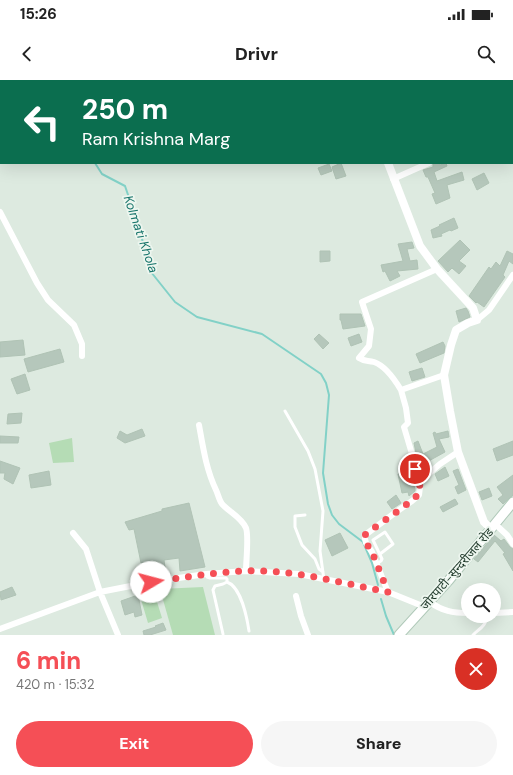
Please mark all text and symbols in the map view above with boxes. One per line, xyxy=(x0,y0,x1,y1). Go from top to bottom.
text: 15:26 xyxy=(20,4,57,24)
text: Drivr xyxy=(235,42,278,66)
icon: back xyxy=(16,43,38,65)
icon: search xyxy=(475,43,497,65)
text: 250 m xyxy=(82,91,168,128)
icon: left xyxy=(16,96,68,148)
text: Ram Krishna Marg xyxy=(82,127,230,151)
water label: Kolmati Khola xyxy=(120,193,162,275)
pin xyxy=(398,452,432,486)
icon: arrive xyxy=(404,458,426,480)
street label: जोरपाटी-सुन्दरीजल रोड xyxy=(417,524,497,613)
position arrow xyxy=(130,561,172,603)
map controls xyxy=(461,583,501,623)
button: search xyxy=(461,583,501,623)
text: 6 min xyxy=(16,645,81,676)
button: close xyxy=(455,648,497,690)
text: 420 m · 15:32 xyxy=(16,676,94,693)
button: Exit xyxy=(16,721,253,767)
button: Share xyxy=(261,721,497,767)

